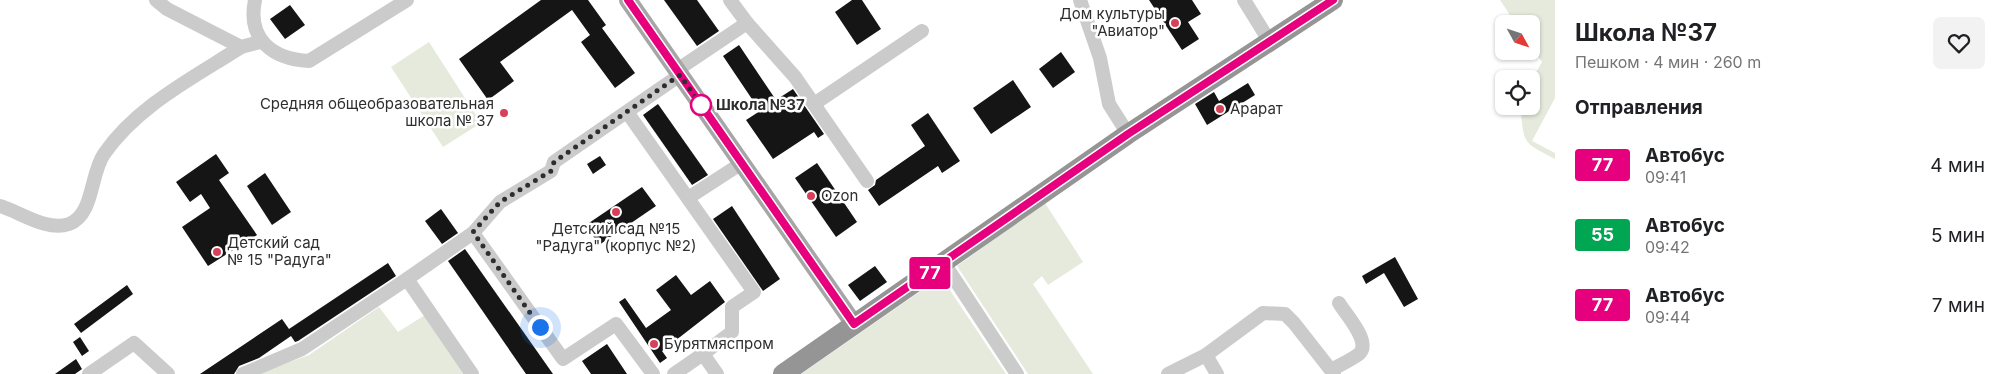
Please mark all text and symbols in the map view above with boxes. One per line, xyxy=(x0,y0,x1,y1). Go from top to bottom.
place label: Дом культуры "Авиатор" xyxy=(1059,4,1165,40)
north arrow xyxy=(1495,15,1540,60)
map controls xyxy=(1495,15,1540,115)
marker: Дом культуры "Авиатор" xyxy=(1169,17,1181,29)
button: heart xyxy=(1933,17,1985,69)
text: Школа №37 xyxy=(1575,18,1717,47)
text: Пешком · 4 мин · 260 m xyxy=(1575,52,1761,72)
button: locate xyxy=(1495,70,1540,115)
place label: Средняя общеобразовательная школа № 37 xyxy=(260,94,494,130)
marker: Школа №37 xyxy=(690,94,712,116)
place label: Школа №37 xyxy=(716,95,805,114)
text: Отправления xyxy=(1575,96,1703,119)
place label: Арарат xyxy=(1230,99,1283,118)
marker: Арарат xyxy=(1214,103,1226,115)
marker: Средняя общеобразовательная школа № 37 xyxy=(498,107,510,119)
text: Автобус xyxy=(1645,144,1725,167)
text: 77 xyxy=(1592,154,1613,175)
text: 4 мин xyxy=(1930,154,1985,177)
text: 09:41 xyxy=(1645,167,1686,187)
place label: Ozon xyxy=(821,186,858,205)
marker: Ozon xyxy=(805,190,817,202)
marker: Детский сад №15 "Радуга" (корпус №2) xyxy=(610,206,622,218)
text: Автобус xyxy=(1645,214,1725,237)
place label: Детский сад №15 "Радуга" (корпус №2) xyxy=(536,219,696,255)
text: 55 xyxy=(1591,224,1614,245)
text: 5 мин xyxy=(1931,224,1985,247)
place label: Детский сад № 15 "Радуга" xyxy=(227,233,332,269)
text: 09:42 xyxy=(1645,237,1690,257)
marker: Детский сад № 15 "Радуга" xyxy=(211,246,223,258)
line badge: 77 xyxy=(908,257,952,289)
text: 77 xyxy=(919,262,941,283)
text: Автобус xyxy=(1645,284,1725,307)
text: 77 xyxy=(1592,294,1613,315)
text: 7 мин xyxy=(1932,294,1985,317)
text: 09:44 xyxy=(1645,307,1690,327)
your location xyxy=(528,315,553,340)
place label: Бурятмяспром xyxy=(664,334,774,353)
marker: Бурятмяспром xyxy=(648,338,660,350)

